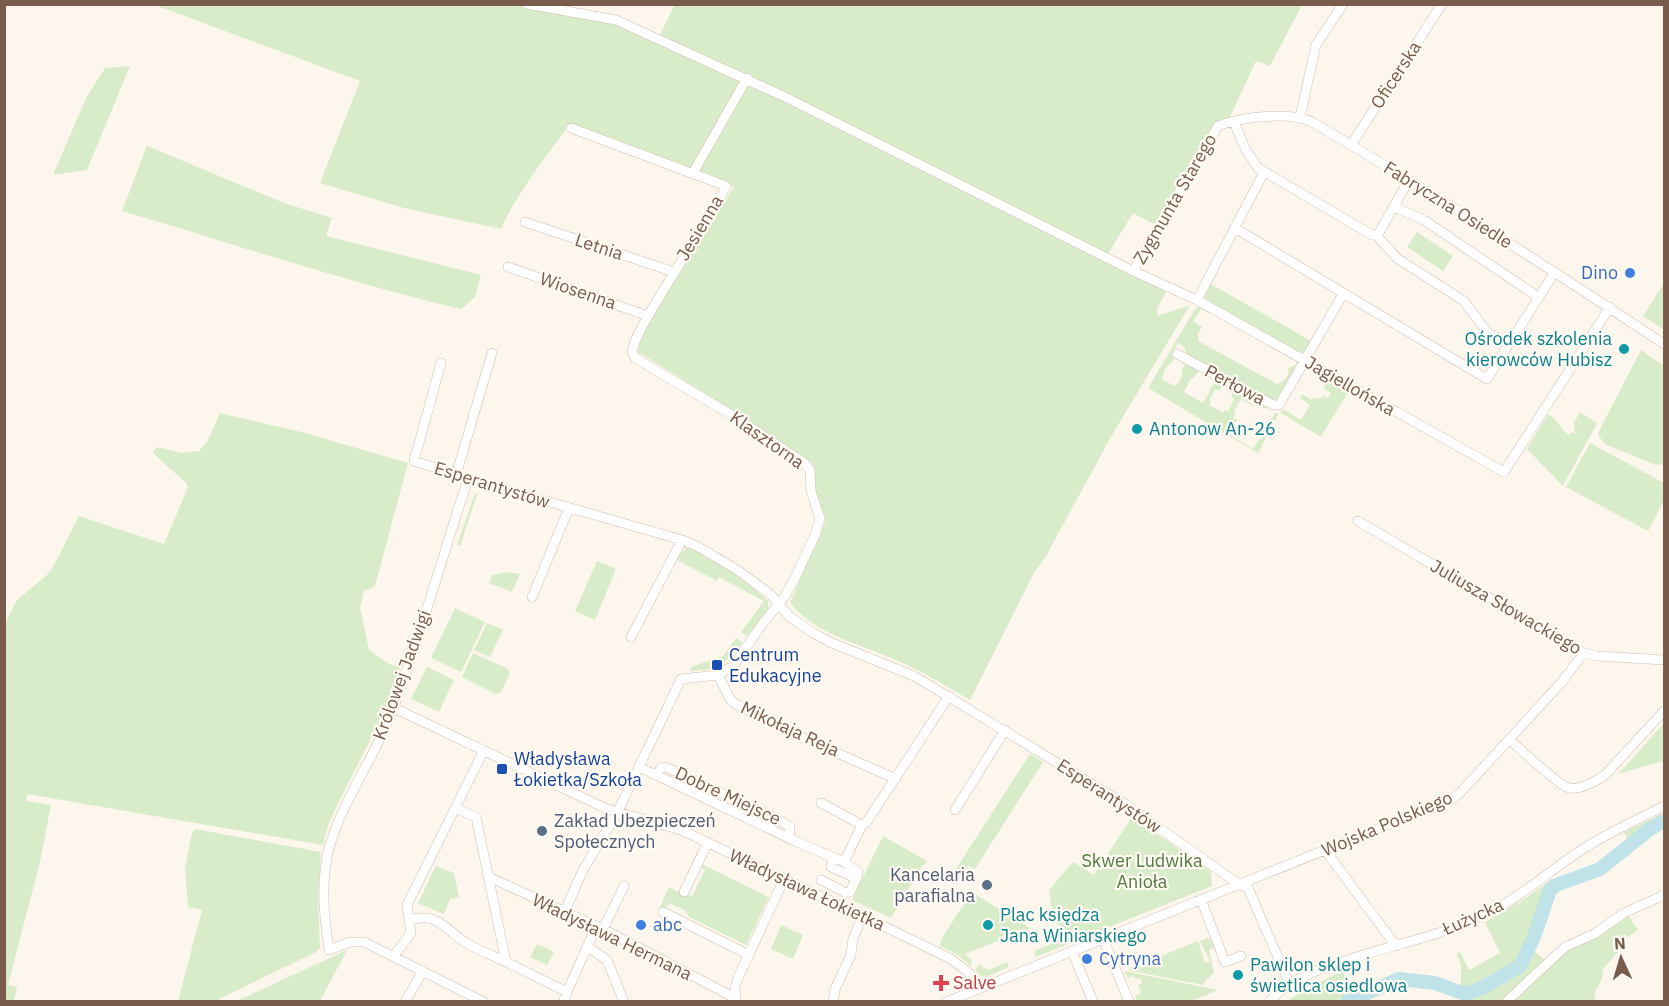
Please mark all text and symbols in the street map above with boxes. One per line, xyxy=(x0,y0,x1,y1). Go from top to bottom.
street label: Oficerska xyxy=(1365,36,1426,113)
street label: Zygmunta Starego xyxy=(1128,129,1221,268)
street label: Fabryczna Osiedle xyxy=(1380,156,1517,254)
street label: Jesienna xyxy=(671,191,728,265)
street label: Letnia xyxy=(572,228,627,265)
place label: Dino xyxy=(1581,261,1618,284)
marker: Dino xyxy=(1623,266,1637,280)
street label: Wiosenna xyxy=(537,267,620,314)
place label: Ośrodek szkolenia kierowców Hubisz xyxy=(1465,327,1612,371)
marker: Ośrodek szkolenia kierowców Hubisz xyxy=(1617,342,1631,356)
street label: Jagiellońska xyxy=(1301,350,1400,421)
street label: Perłowa xyxy=(1201,359,1270,410)
street label: Klasztorna xyxy=(726,406,809,474)
place label: Antonow An-26 xyxy=(1149,417,1276,440)
marker: Antonow An-26 xyxy=(1130,422,1144,436)
street label: Esperantystów xyxy=(431,456,553,513)
street label: Juliusza Słowackiego xyxy=(1426,554,1586,659)
street label: Królowej Jadwigi xyxy=(367,607,436,743)
place label: Centrum Edukacyjne xyxy=(729,643,822,687)
marker: Centrum Edukacyjne xyxy=(710,658,724,672)
street label: Mikołaja Reja xyxy=(737,696,844,762)
place label: Władysława Łokietka/Szkoła xyxy=(513,747,642,791)
street label: Esperantystów xyxy=(1053,753,1166,838)
street label: Dobre Miejsce xyxy=(672,761,785,830)
marker: Władysława Łokietka/Szkoła xyxy=(495,762,509,776)
street label: Wojska Polskiego xyxy=(1318,786,1456,861)
place label: Zakład Ubezpieczeń Społecznych xyxy=(554,809,716,853)
marker: Zakład Ubezpieczeń Społecznych xyxy=(535,824,549,838)
street label: Władysława Łokietka xyxy=(726,843,889,936)
park label: Skwer Ludwika Anioła xyxy=(1081,849,1203,893)
place label: Kancelaria parafialna xyxy=(890,863,975,907)
marker: Kancelaria parafialna xyxy=(980,878,994,892)
street label: Władysława Hermana xyxy=(528,888,696,985)
street label: Łużycka xyxy=(1438,893,1507,941)
place label: Plac księdza Jana Winiarskiego xyxy=(1000,903,1146,947)
place label: abc xyxy=(653,913,682,936)
marker: abc xyxy=(634,918,648,932)
marker: Plac księdza Jana Winiarskiego xyxy=(981,918,995,932)
north arrow xyxy=(1591,928,1651,988)
text: N xyxy=(1613,933,1626,953)
place label: Cytryna xyxy=(1099,947,1161,970)
marker: Cytryna xyxy=(1080,952,1094,966)
place label: Pawilon sklep i świetlica osiedlowa xyxy=(1250,953,1408,997)
marker: Pawilon sklep i świetlica osiedlowa xyxy=(1231,968,1245,982)
place label: Salve xyxy=(953,971,996,994)
marker: Salve xyxy=(934,976,948,990)

